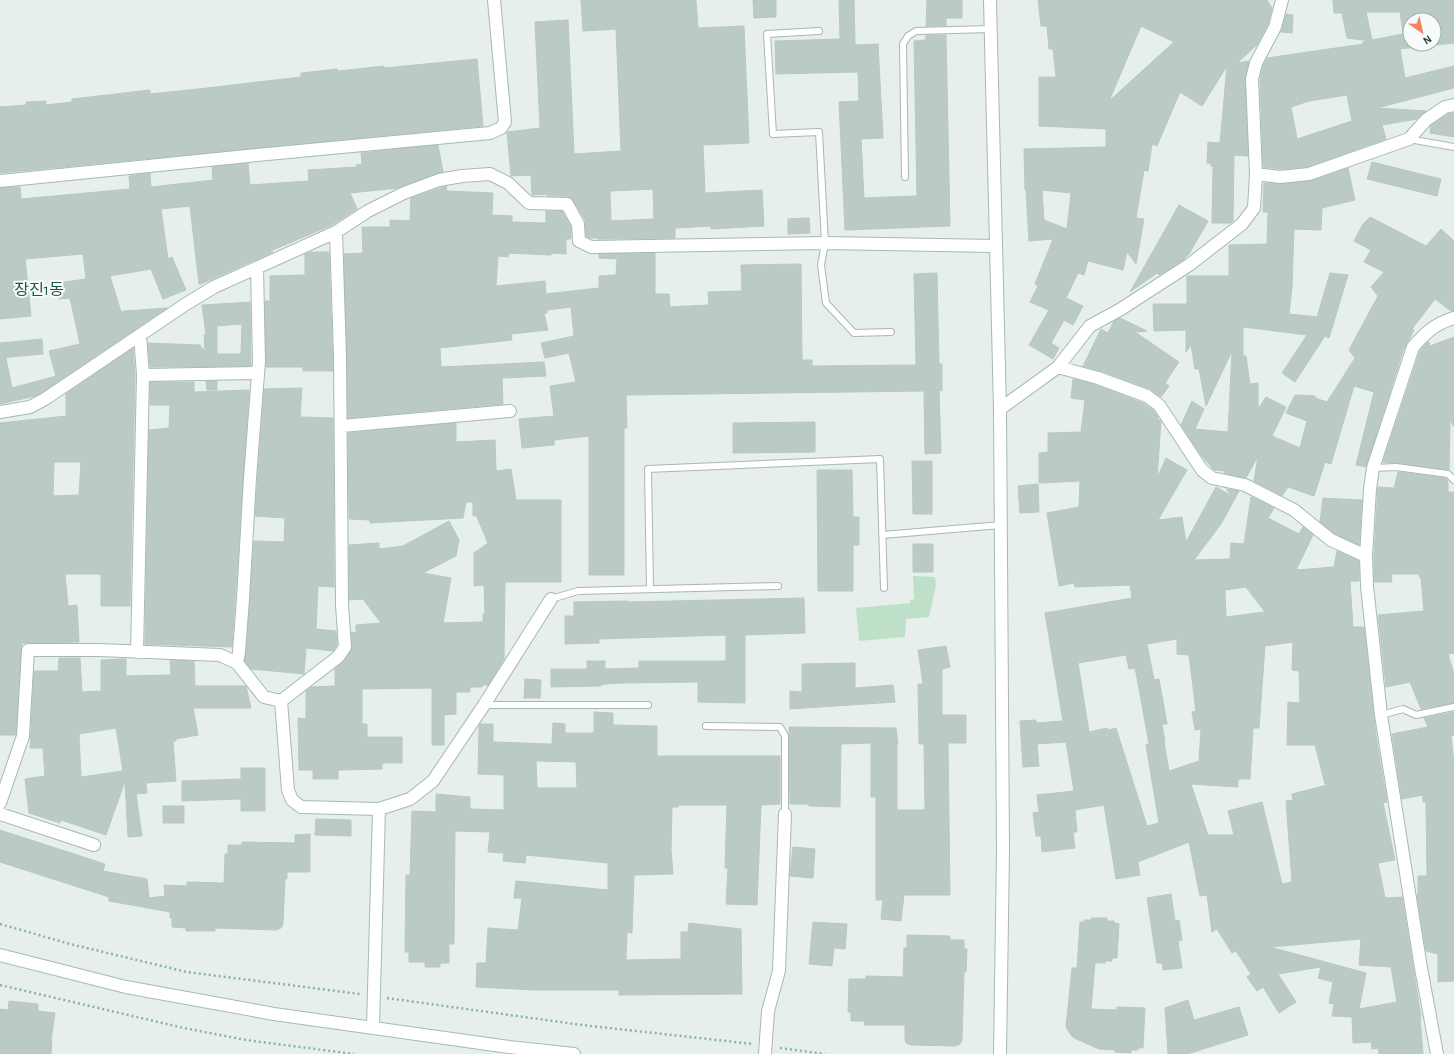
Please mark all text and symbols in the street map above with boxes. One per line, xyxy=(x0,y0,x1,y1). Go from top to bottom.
north arrow xyxy=(1402,12,1442,52)
text: N xyxy=(1421,33,1434,47)
district label: 장진1동 xyxy=(14,282,64,298)

